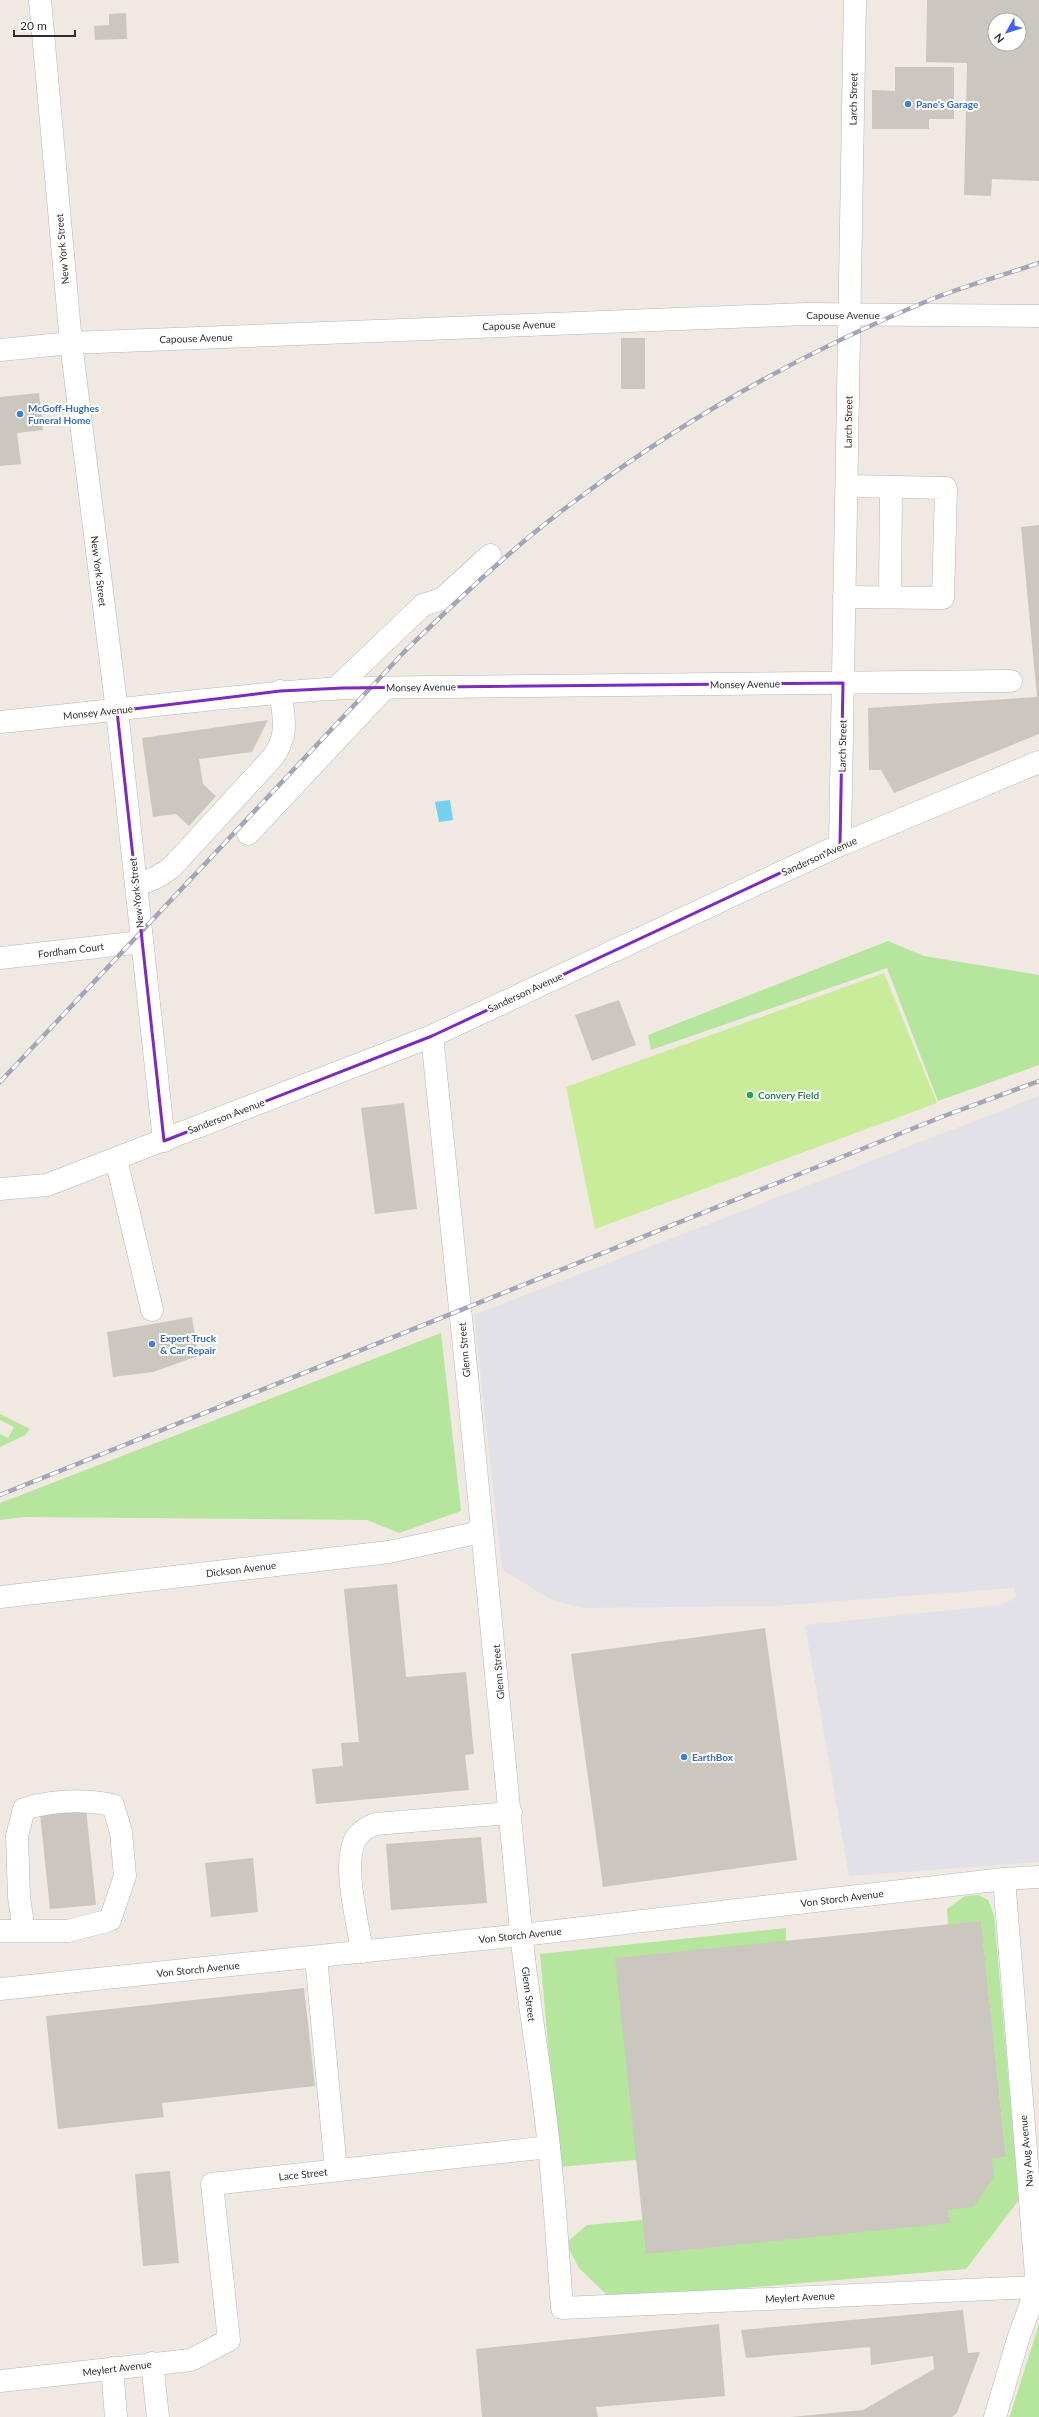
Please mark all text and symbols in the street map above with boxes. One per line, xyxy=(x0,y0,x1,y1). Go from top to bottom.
scale bar xyxy=(14,12,75,38)
north arrow xyxy=(987,12,1027,52)
text: 20 m xyxy=(20,18,47,33)
text: N xyxy=(991,31,1007,46)
street label: Larch Street xyxy=(847,72,859,125)
place label: Pane's Garage xyxy=(916,98,979,110)
marker: Pane's Garage xyxy=(903,99,913,109)
street label: New York Street xyxy=(53,213,71,285)
street label: Capouse Avenue xyxy=(806,309,880,321)
street label: Capouse Avenue xyxy=(482,318,556,332)
street label: Capouse Avenue xyxy=(159,331,233,345)
street label: Larch Street xyxy=(842,395,854,448)
place label: McGoff-Hughes Funeral Home xyxy=(28,402,100,426)
marker: McGoff-Hughes Funeral Home xyxy=(15,409,25,419)
street label: New York Street xyxy=(89,535,109,607)
street label: Monsey Avenue xyxy=(710,677,780,691)
street label: Monsey Avenue xyxy=(386,680,456,694)
street label: Monsey Avenue xyxy=(63,702,133,722)
street label: Larch Street xyxy=(836,719,848,772)
street label: Sanderson Avenue xyxy=(779,834,859,878)
street label: New York Street xyxy=(126,857,146,929)
street label: Fordham Court xyxy=(37,940,105,960)
street label: Sanderson Avenue xyxy=(486,969,564,1015)
place label: Convery Field xyxy=(758,1089,819,1101)
marker: Convery Field xyxy=(745,1090,755,1100)
street label: Sanderson Avenue xyxy=(186,1096,266,1136)
street label: Glenn Street xyxy=(456,1322,472,1378)
place label: Expert Truck & Car Repair xyxy=(160,1332,217,1356)
marker: Expert Truck & Car Repair xyxy=(147,1339,157,1349)
street label: Dickson Avenue xyxy=(205,1559,277,1579)
street label: Glenn Street xyxy=(490,1644,506,1700)
place label: EarthBox xyxy=(692,1751,734,1763)
marker: EarthBox xyxy=(679,1752,689,1762)
street label: Von Storch Avenue xyxy=(800,1887,884,1909)
street label: Von Storch Avenue xyxy=(478,1925,562,1945)
street label: Von Storch Avenue xyxy=(156,1959,240,1979)
street label: Glenn Street xyxy=(520,1966,538,2022)
street label: Nay Aug Avenue xyxy=(1017,2114,1035,2188)
street label: Lace Street xyxy=(278,2165,328,2183)
street label: Meylert Avenue xyxy=(765,2289,835,2305)
street label: Meylert Avenue xyxy=(82,2358,152,2378)

